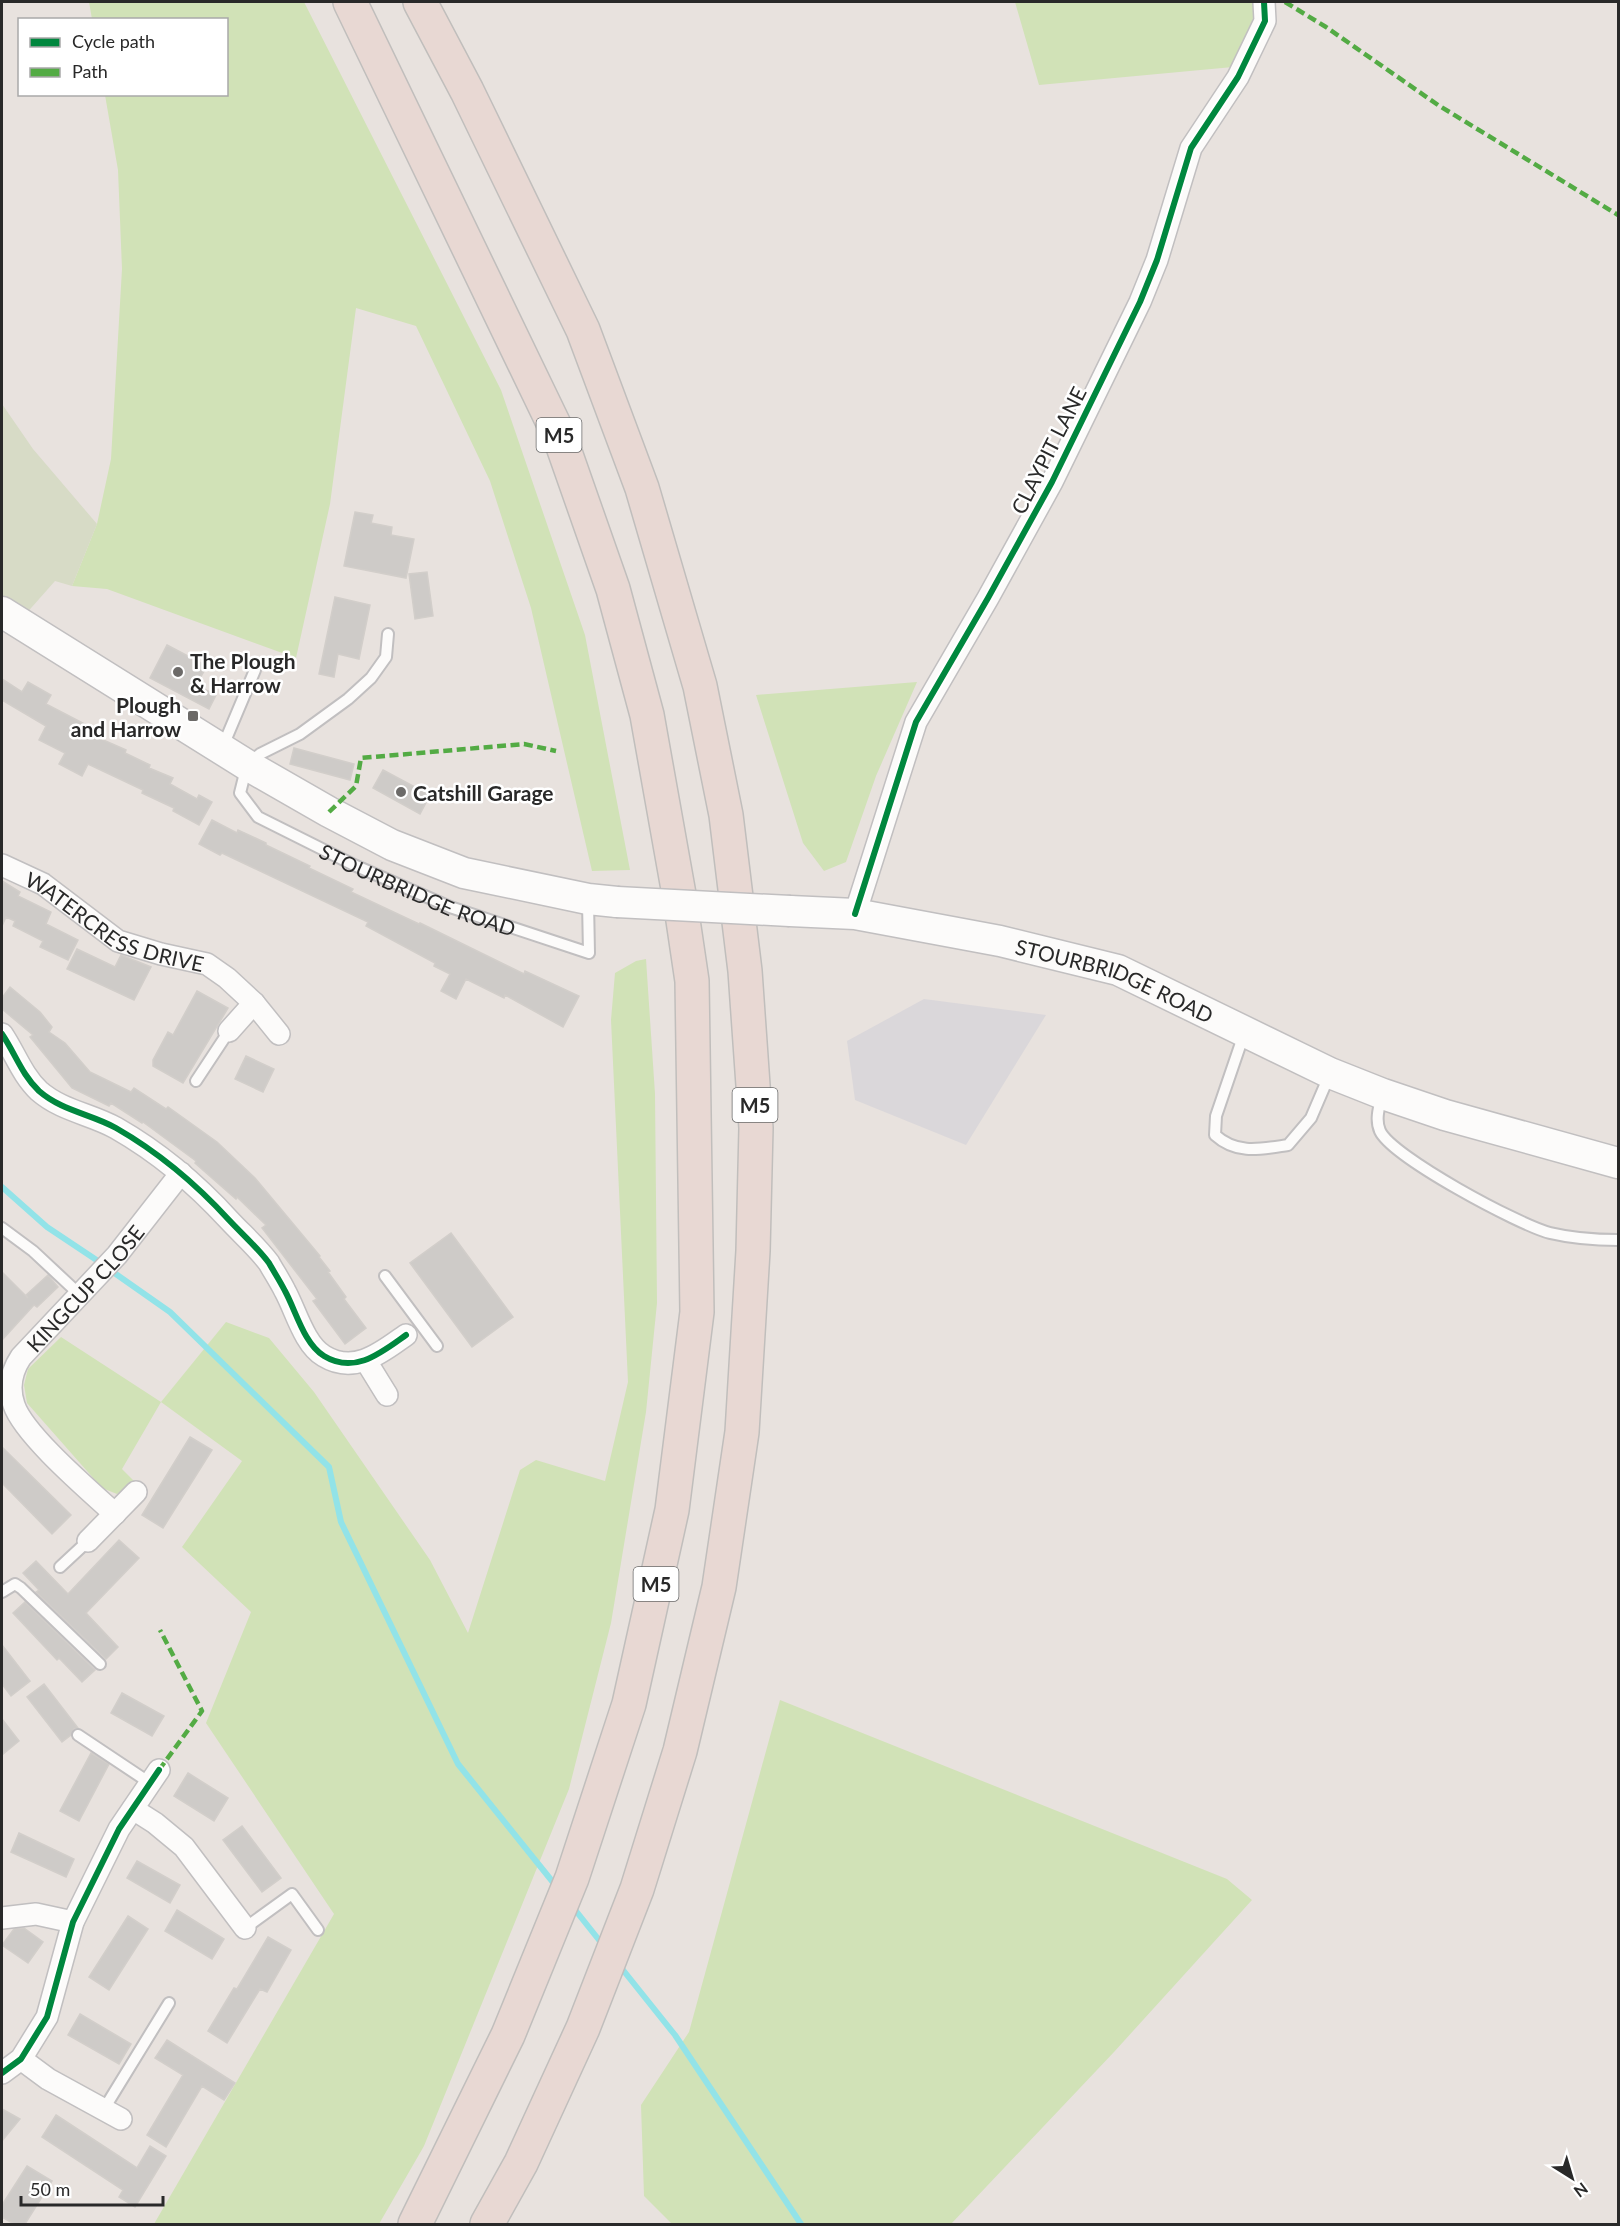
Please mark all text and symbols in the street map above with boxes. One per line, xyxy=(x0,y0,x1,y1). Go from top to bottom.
legend xyxy=(18,18,228,96)
text: Cycle path xyxy=(72,30,155,52)
text: Path xyxy=(72,60,108,82)
street label: CLAYPIT LANE xyxy=(1005,382,1091,518)
road number: M5 xyxy=(536,418,582,452)
place label: The Plough & Harrow xyxy=(190,648,296,697)
marker: The Plough & Harrow xyxy=(171,665,185,679)
place label: Plough and Harrow xyxy=(71,692,181,741)
marker: Plough and Harrow xyxy=(186,709,200,723)
place label: Catshill Garage xyxy=(413,780,554,805)
marker: Catshill Garage xyxy=(394,785,408,799)
street label: STOURBRIDGE ROAD xyxy=(316,838,519,940)
street label: WATERCRESS DRIVE xyxy=(22,865,206,976)
street label: STOURBRIDGE ROAD xyxy=(1013,933,1218,1027)
road number: M5 xyxy=(732,1088,777,1122)
street label: KINGCUP CLOSE xyxy=(21,1219,149,1356)
road number: M5 xyxy=(634,1567,678,1601)
north arrow xyxy=(1542,2148,1602,2208)
scale bar xyxy=(21,2169,164,2207)
text: 50 m xyxy=(30,2178,70,2200)
text: N xyxy=(1571,2179,1592,2202)

